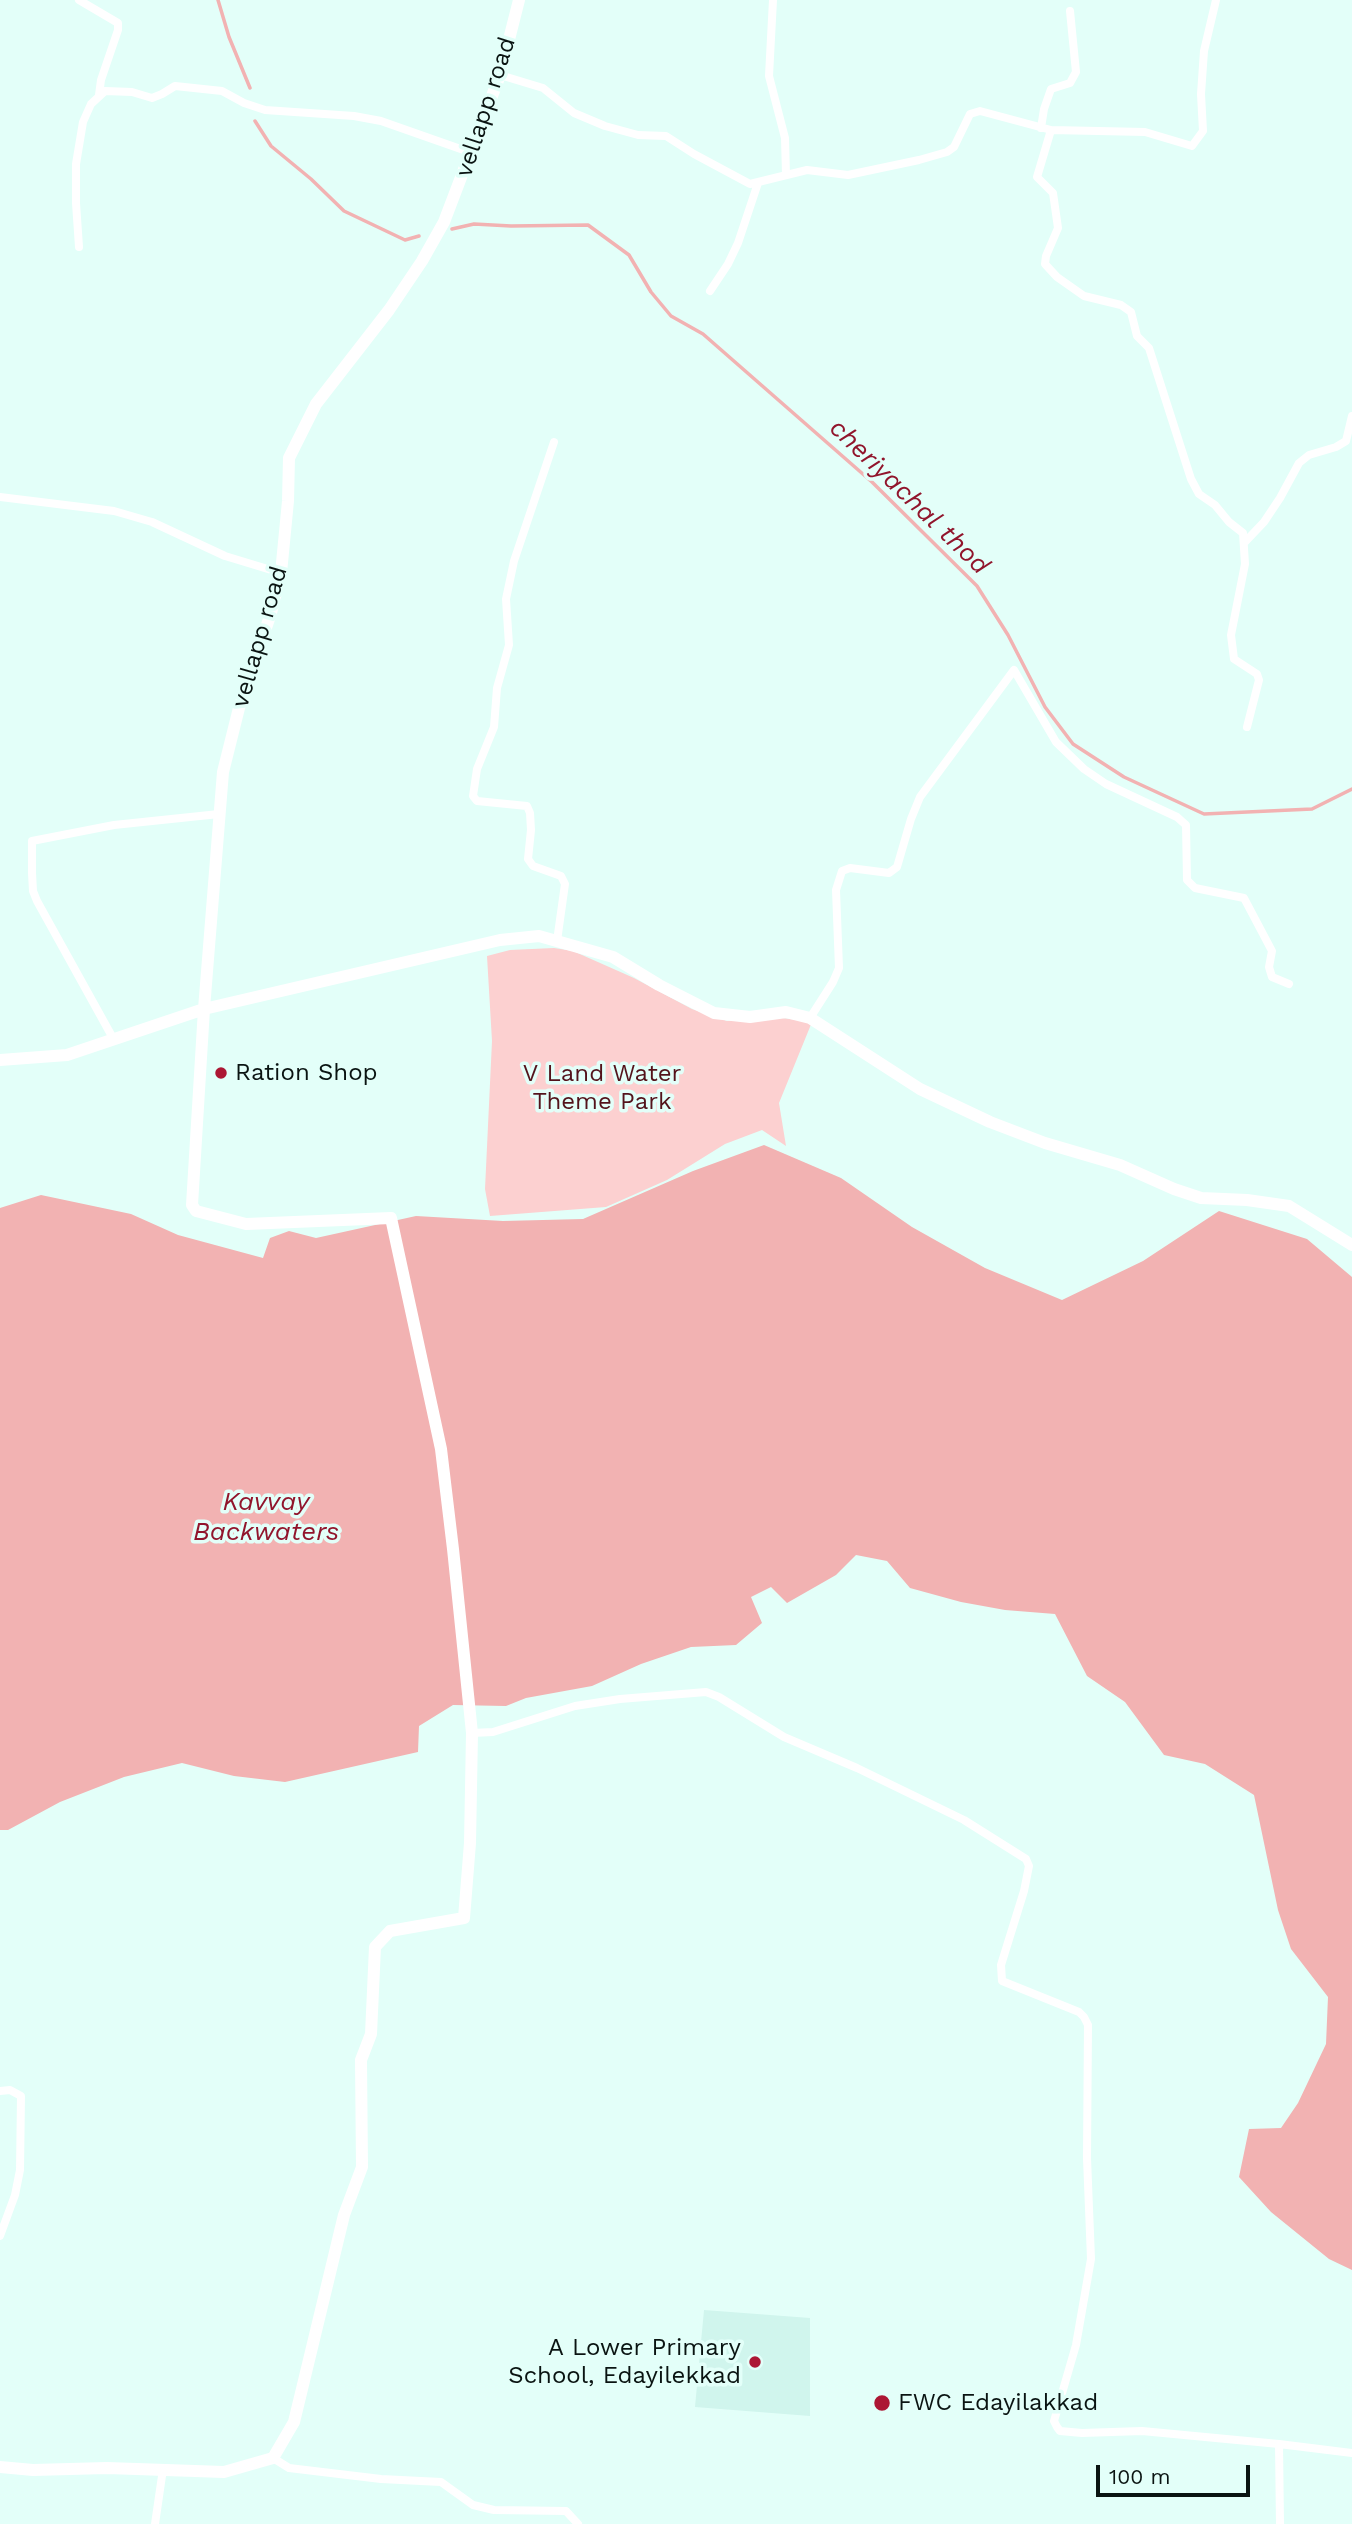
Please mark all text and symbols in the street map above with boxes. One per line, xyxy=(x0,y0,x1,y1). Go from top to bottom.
street label: vellapp road xyxy=(450,33,522,181)
water label: cheriyachal thod xyxy=(823,413,995,581)
street label: vellapp road xyxy=(226,563,294,711)
place label: Ration Shop xyxy=(235,1059,378,1087)
park label: V Land Water Theme Park xyxy=(523,1060,681,1116)
marker: Ration Shop xyxy=(213,1065,229,1081)
water label: Kavvay Backwaters xyxy=(193,1486,339,1548)
place label: A Lower Primary School, Edayilekkad xyxy=(508,2334,741,2390)
marker: A Lower Primary School, Edayilekkad xyxy=(747,2354,763,2370)
place label: FWC Edayilakkad xyxy=(898,2389,1098,2417)
marker: FWC Edayilakkad xyxy=(872,2393,892,2413)
scale bar xyxy=(1100,2450,1254,2494)
text: 100 m xyxy=(1109,2464,1171,2489)

